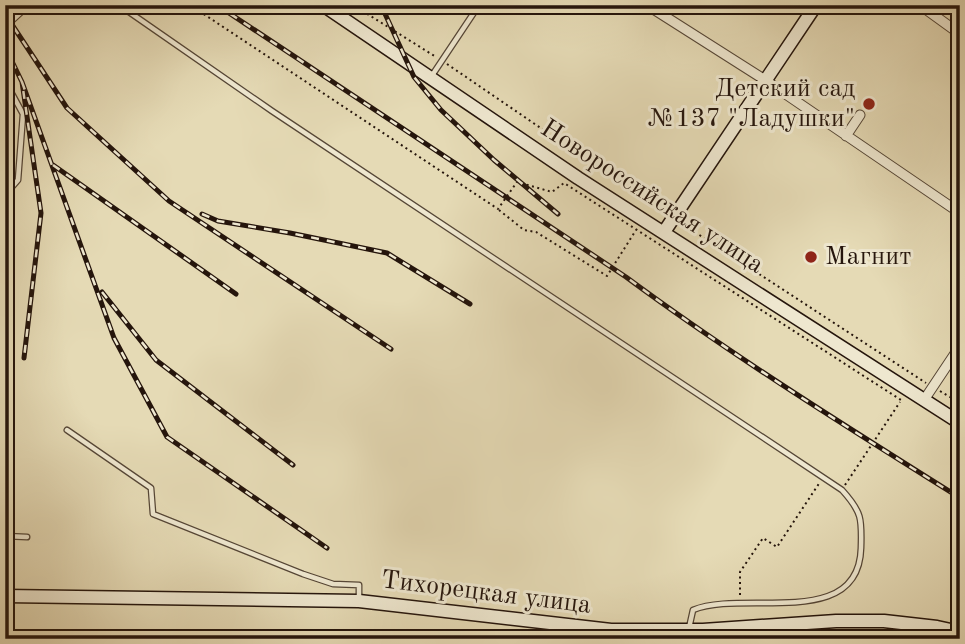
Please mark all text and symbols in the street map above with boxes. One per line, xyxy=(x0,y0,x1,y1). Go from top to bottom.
place label: Детский сад №137 "Ладушки" xyxy=(648,76,855,132)
marker: Детский сад №137 "Ладушки" xyxy=(861,96,877,112)
street label: Новороссийская улица xyxy=(536,115,768,279)
place label: Магнит xyxy=(825,244,911,270)
marker: Магнит xyxy=(803,249,819,265)
street label: Тихорецкая улица xyxy=(380,567,593,619)

